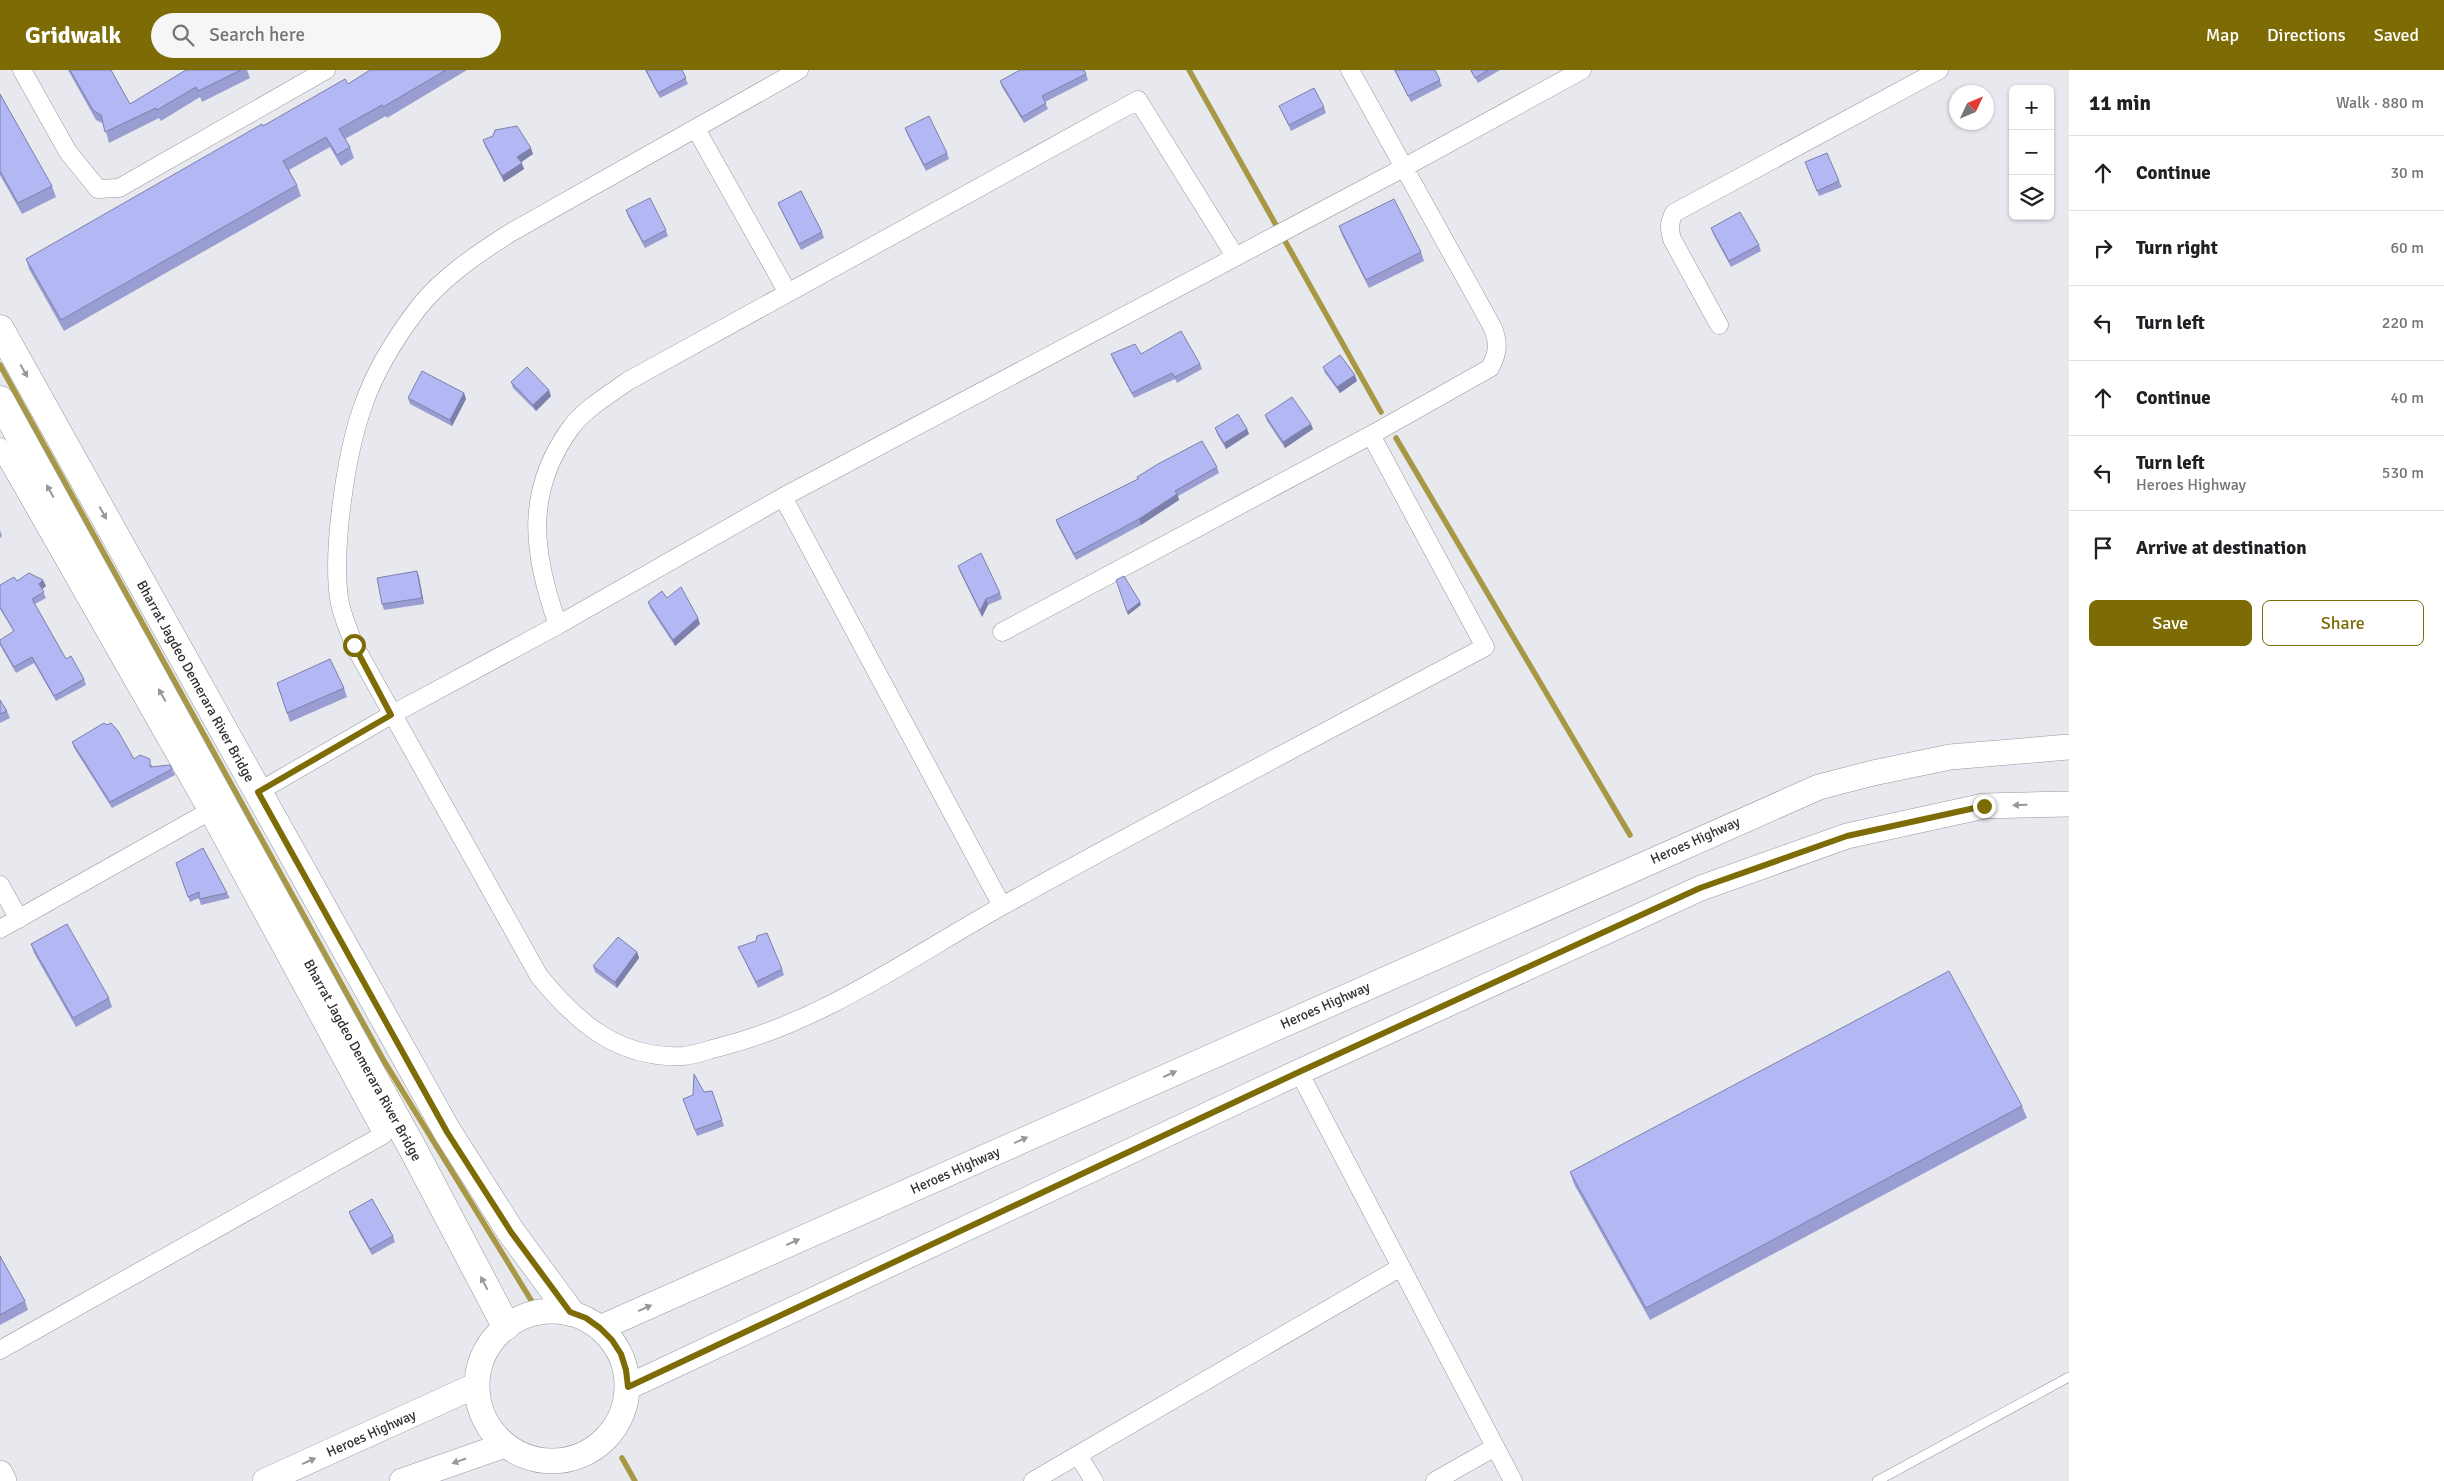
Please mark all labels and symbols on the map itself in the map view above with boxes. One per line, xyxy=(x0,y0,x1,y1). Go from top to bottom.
north arrow xyxy=(1949,85,1994,130)
one-way arrow xyxy=(19,365,28,378)
one-way arrow xyxy=(46,484,54,499)
one-way arrow xyxy=(99,506,107,521)
street label: Bharrat Jagdeo Demerara River Bridge xyxy=(133,577,258,785)
route start xyxy=(343,634,366,657)
one-way arrow xyxy=(157,689,166,702)
route end xyxy=(1973,795,1996,818)
one-way arrow xyxy=(2012,802,2028,810)
street label: Heroes Highway xyxy=(1648,813,1743,868)
street label: Bharrat Jagdeo Demerara River Bridge xyxy=(300,956,425,1164)
street label: Heroes Highway xyxy=(1278,978,1373,1033)
one-way arrow xyxy=(1163,1070,1177,1078)
one-way arrow xyxy=(1014,1136,1028,1144)
street label: Heroes Highway xyxy=(908,1143,1003,1198)
one-way arrow xyxy=(786,1237,800,1245)
one-way arrow xyxy=(480,1276,488,1290)
one-way arrow xyxy=(638,1303,652,1311)
street label: Heroes Highway xyxy=(324,1406,419,1461)
one-way arrow xyxy=(302,1457,316,1465)
one-way arrow xyxy=(451,1458,466,1465)

